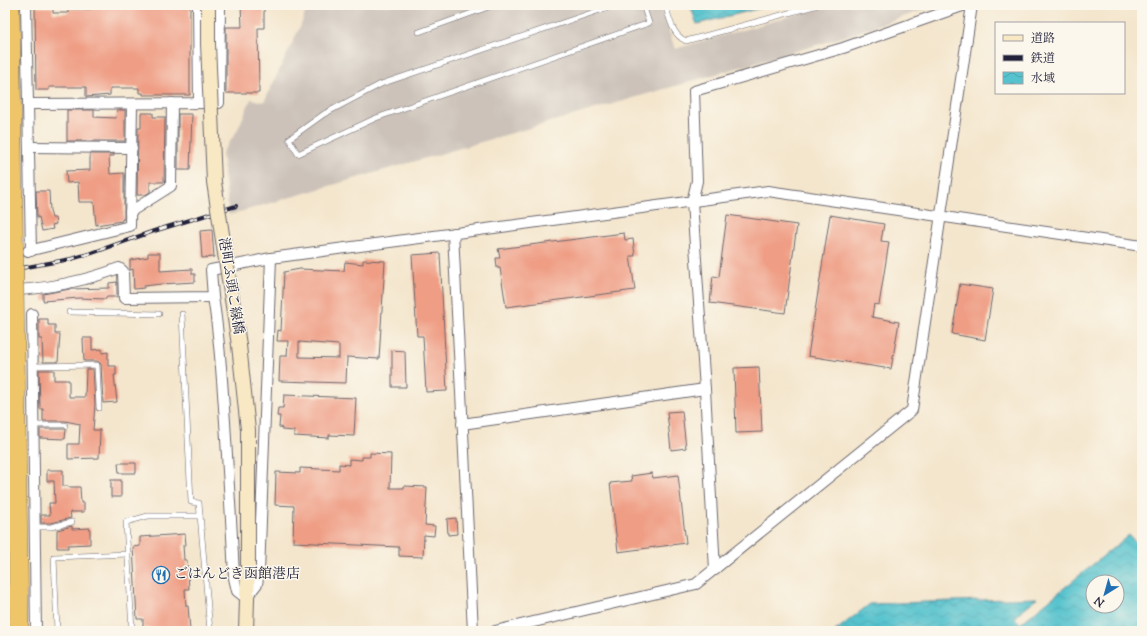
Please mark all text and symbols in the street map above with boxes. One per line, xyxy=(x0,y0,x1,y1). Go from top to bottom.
legend xyxy=(995,22,1125,94)
text: 道路 xyxy=(1031,30,1055,48)
text: 鉄道 xyxy=(1030,50,1055,68)
text: 水域 xyxy=(1031,70,1055,88)
street label: 港町ふ頭こ線橋 xyxy=(212,236,248,336)
restaurant icon: ごはんどき函館港店 xyxy=(151,565,171,585)
place label: ごはんどき函館港店 xyxy=(174,565,300,585)
north arrow xyxy=(1085,574,1125,614)
text: N xyxy=(1091,592,1109,611)

